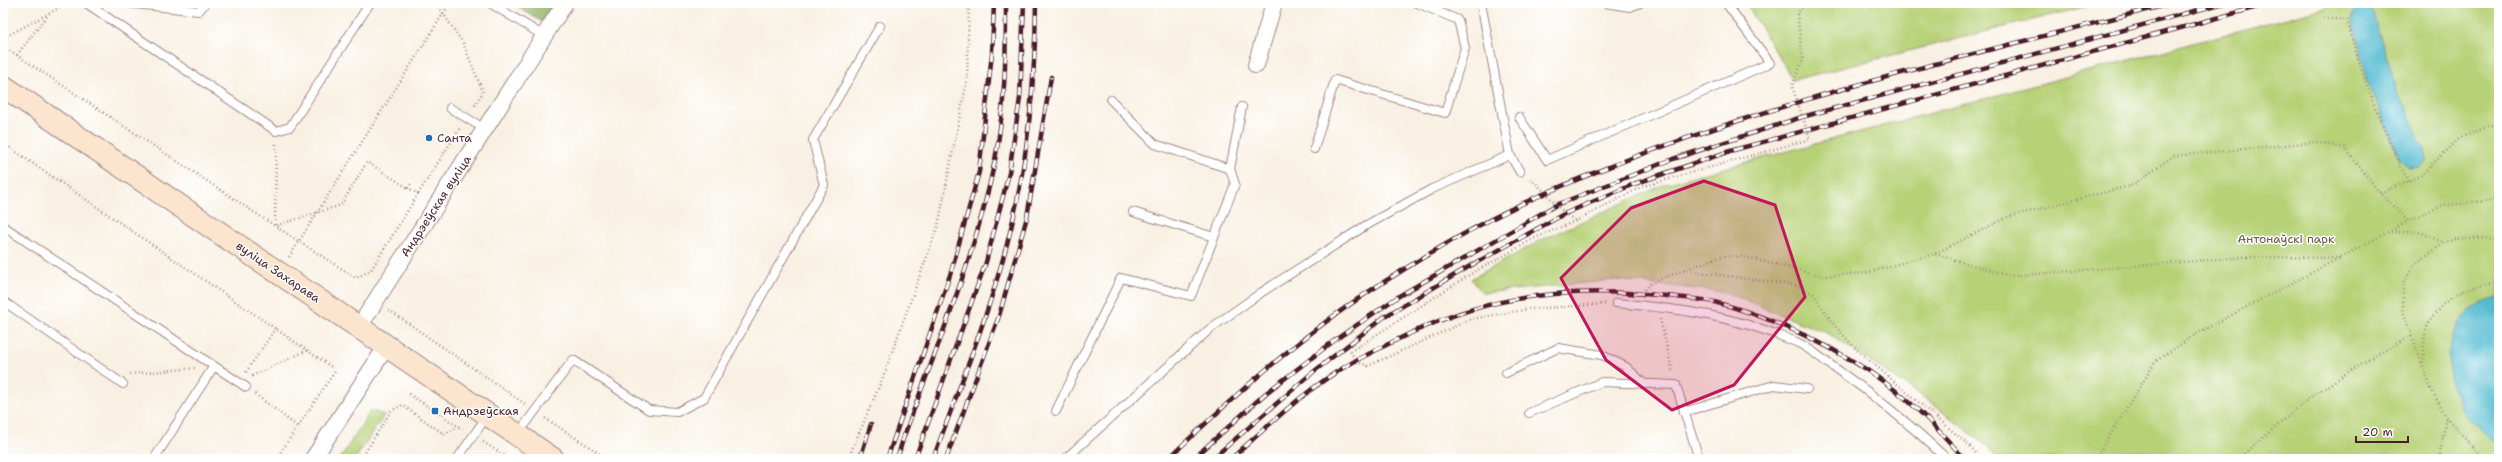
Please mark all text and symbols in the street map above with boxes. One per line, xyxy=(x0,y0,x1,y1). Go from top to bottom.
place label: Санта xyxy=(437,130,472,146)
marker: Санта xyxy=(424,133,434,143)
street label: Андрэеўская вуліца xyxy=(397,152,475,260)
park label: Антонаўскі парк xyxy=(2238,231,2335,247)
street label: вуліца Захарава xyxy=(233,238,324,306)
place label: Андрэеўская xyxy=(443,403,519,419)
marker: Андрэеўская xyxy=(430,406,440,416)
scale bar xyxy=(2356,418,2408,444)
text: 20 m xyxy=(2362,424,2393,440)

